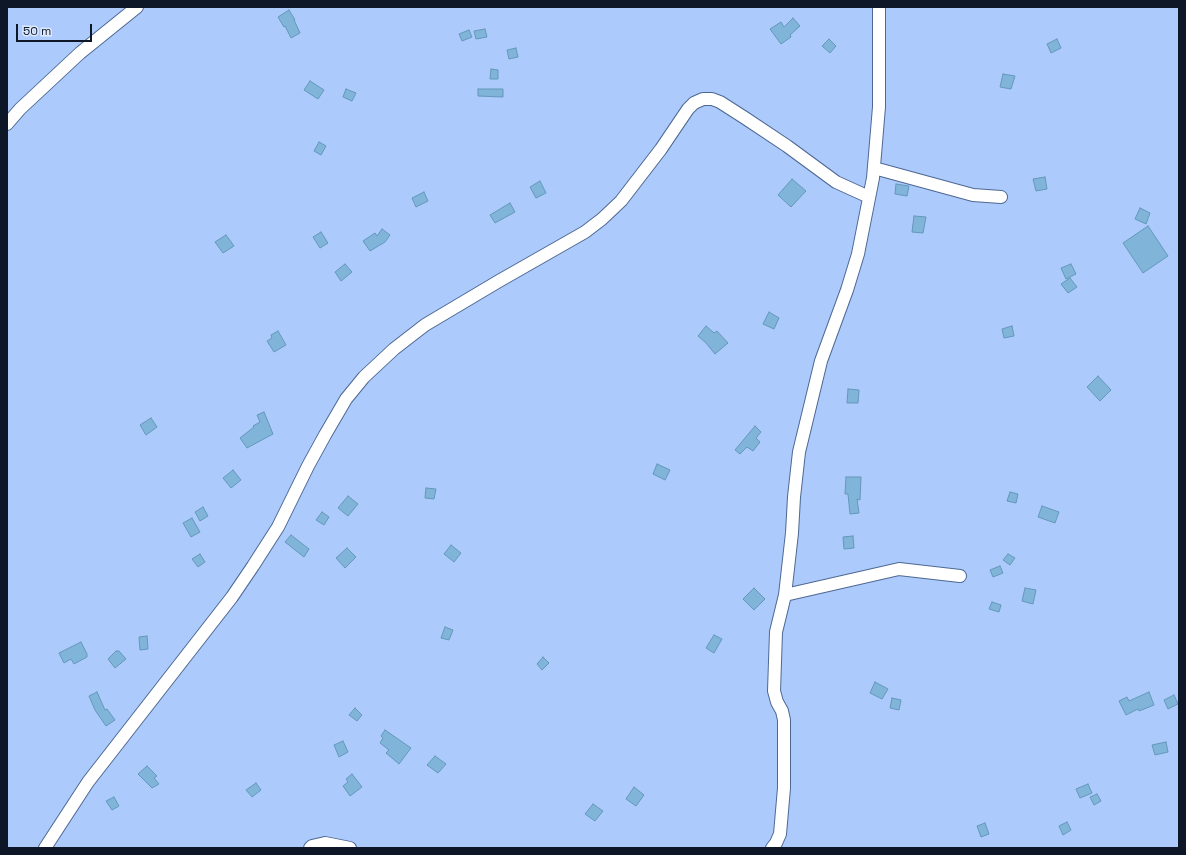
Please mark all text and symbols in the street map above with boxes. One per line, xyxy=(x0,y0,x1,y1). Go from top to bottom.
scale bar xyxy=(18,16,94,42)
text: 50 m xyxy=(23,23,51,39)

